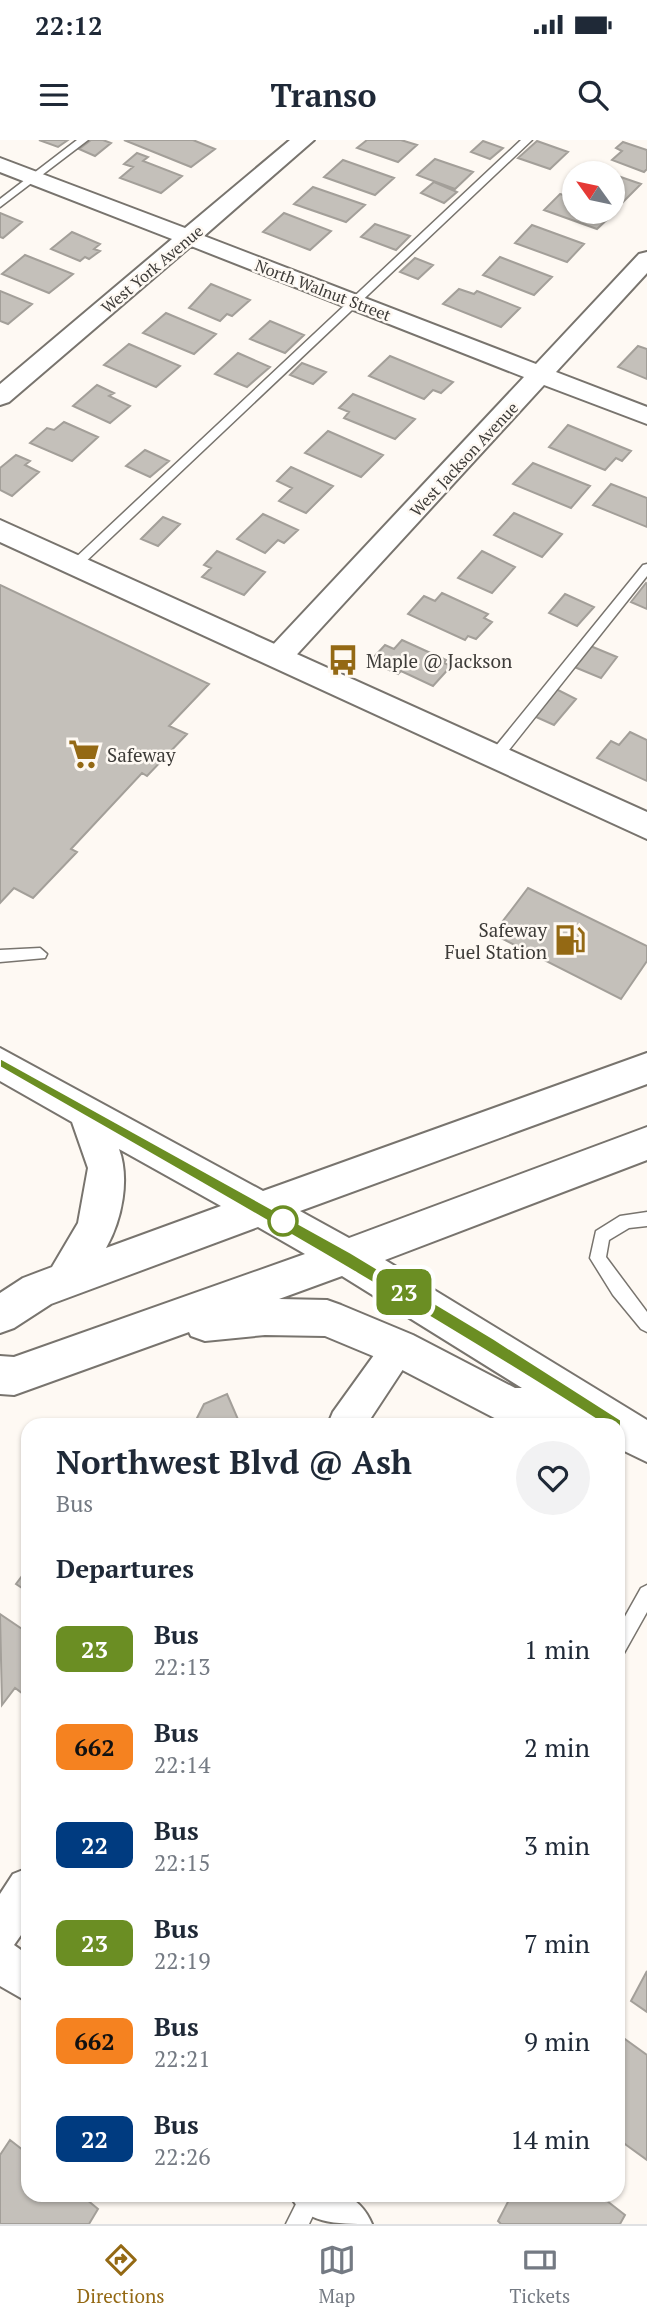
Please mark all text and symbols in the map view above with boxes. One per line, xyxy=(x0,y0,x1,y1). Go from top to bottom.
text: 22:12 xyxy=(35,8,103,42)
text: Transo xyxy=(270,74,377,116)
icon: menu xyxy=(35,76,73,114)
icon: search xyxy=(574,76,612,114)
north arrow xyxy=(562,161,625,224)
map controls xyxy=(562,161,625,224)
street label: West York Avenue xyxy=(96,220,208,318)
street label: North Walnut Street xyxy=(252,254,394,326)
street label: West Jackson Avenue xyxy=(405,397,523,521)
bus stop icon: Maple @ Jackson xyxy=(326,643,360,677)
place label: Maple @ Jackson xyxy=(366,648,512,673)
supermarket icon: Safeway xyxy=(67,737,101,771)
place label: Safeway xyxy=(107,742,176,767)
place label: Safeway Fuel Station xyxy=(444,917,547,964)
fuel station icon: Safeway Fuel Station xyxy=(553,923,587,957)
unlabelled marker xyxy=(268,1206,298,1236)
line badge: 23 xyxy=(372,1269,436,1315)
text: 23 xyxy=(390,1276,418,1308)
text: Northwest Blvd @ Ash xyxy=(56,1440,412,1483)
button: heart xyxy=(516,1441,590,1515)
text: Bus xyxy=(56,1488,93,1519)
text: Departures xyxy=(56,1551,194,1585)
text: Bus xyxy=(154,1617,199,1651)
text: 1 min xyxy=(524,1632,590,1666)
text: 23 xyxy=(81,1633,108,1665)
text: 22:13 xyxy=(154,1651,211,1682)
text: Bus xyxy=(154,1715,199,1749)
text: 2 min xyxy=(524,1730,590,1764)
text: 662 xyxy=(74,1731,115,1763)
text: 22:14 xyxy=(154,1749,211,1780)
text: Bus xyxy=(154,1813,199,1847)
text: 3 min xyxy=(524,1828,590,1862)
text: 22 xyxy=(81,1829,108,1861)
text: 22:15 xyxy=(154,1847,211,1878)
text: Bus xyxy=(154,1911,199,1945)
text: 7 min xyxy=(524,1926,590,1960)
text: 23 xyxy=(81,1927,108,1959)
text: 22:19 xyxy=(154,1945,211,1976)
text: Bus xyxy=(154,2009,199,2043)
text: 9 min xyxy=(524,2024,590,2058)
text: 662 xyxy=(74,2025,115,2057)
text: 22:21 xyxy=(154,2043,211,2074)
text: Bus xyxy=(154,2107,199,2141)
text: 14 min xyxy=(510,2122,590,2156)
text: 22 xyxy=(81,2123,108,2155)
text: 22:26 xyxy=(154,2141,211,2172)
tab: Directions xyxy=(77,2241,164,2308)
tab: Map xyxy=(318,2241,356,2308)
tab: Tickets xyxy=(509,2241,570,2308)

